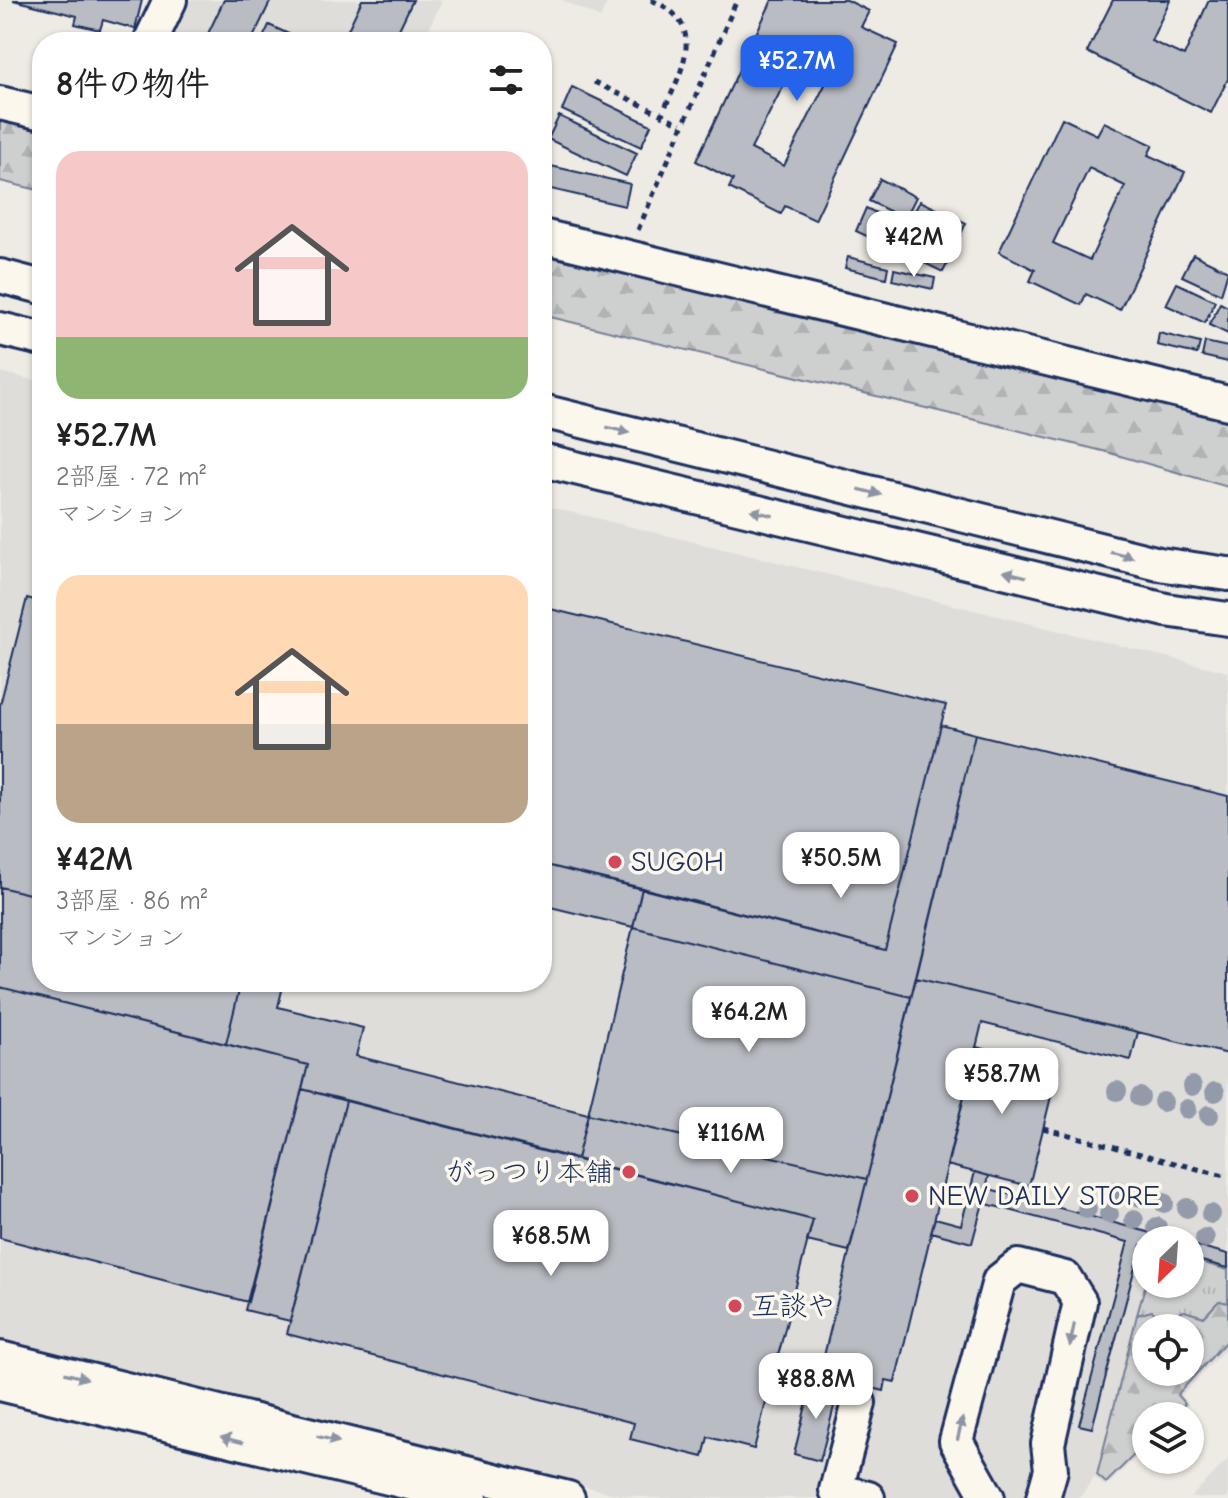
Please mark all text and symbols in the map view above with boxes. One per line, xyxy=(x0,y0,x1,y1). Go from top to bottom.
pin: ¥52.7M xyxy=(732,35,862,103)
text: ¥52.7M xyxy=(759,46,835,76)
icon: filters xyxy=(484,58,528,102)
text: 8件の物件 xyxy=(56,64,209,104)
icon: home xyxy=(220,203,364,347)
pin: ¥42M xyxy=(867,211,961,279)
text: ¥42M xyxy=(885,222,943,252)
text: ¥52.7M xyxy=(56,415,157,455)
one-way arrow xyxy=(605,424,630,436)
text: 2部屋 · 72 m² xyxy=(56,462,206,492)
one-way arrow xyxy=(858,486,883,499)
text: マンション xyxy=(56,499,185,529)
one-way arrow xyxy=(750,506,775,518)
one-way arrow xyxy=(1110,549,1135,561)
one-way arrow xyxy=(1002,567,1027,579)
icon: home xyxy=(220,627,364,771)
pin: ¥50.5M xyxy=(776,832,906,900)
text: ¥42M xyxy=(56,839,133,879)
text: ¥50.5M xyxy=(801,843,881,873)
place label: SUGOH xyxy=(631,846,724,878)
marker: SUGOH xyxy=(606,853,624,871)
text: 3部屋 · 86 m² xyxy=(56,886,207,916)
text: マンション xyxy=(56,923,185,953)
pin: ¥64.2M xyxy=(684,986,814,1054)
text: ¥64.2M xyxy=(710,997,788,1027)
pin: ¥58.7M xyxy=(937,1048,1067,1116)
text: ¥58.7M xyxy=(963,1059,1041,1089)
pin: ¥116M xyxy=(675,1107,787,1175)
text: ¥116M xyxy=(697,1118,765,1148)
place label: がっつり本舗 xyxy=(445,1156,613,1188)
marker: がっつり本舗 xyxy=(620,1163,638,1181)
place label: NEW DAILY STORE xyxy=(928,1180,1160,1212)
marker: NEW DAILY STORE xyxy=(903,1187,921,1205)
pin: ¥68.5M xyxy=(486,1210,616,1278)
text: ¥68.5M xyxy=(511,1221,591,1251)
north arrow xyxy=(1132,1226,1204,1298)
map controls xyxy=(1132,1226,1204,1474)
place label: 互談や xyxy=(751,1290,835,1322)
marker: 互談や xyxy=(726,1297,744,1315)
button: locate xyxy=(1132,1314,1204,1386)
one-way arrow xyxy=(1066,1323,1078,1348)
pin: ¥88.8M xyxy=(751,1353,881,1421)
text: ¥88.8M xyxy=(777,1364,855,1394)
one-way arrow xyxy=(63,1371,88,1383)
button: layers xyxy=(1132,1402,1204,1474)
one-way arrow xyxy=(954,1416,967,1441)
one-way arrow xyxy=(220,1433,245,1446)
one-way arrow xyxy=(316,1433,341,1445)

